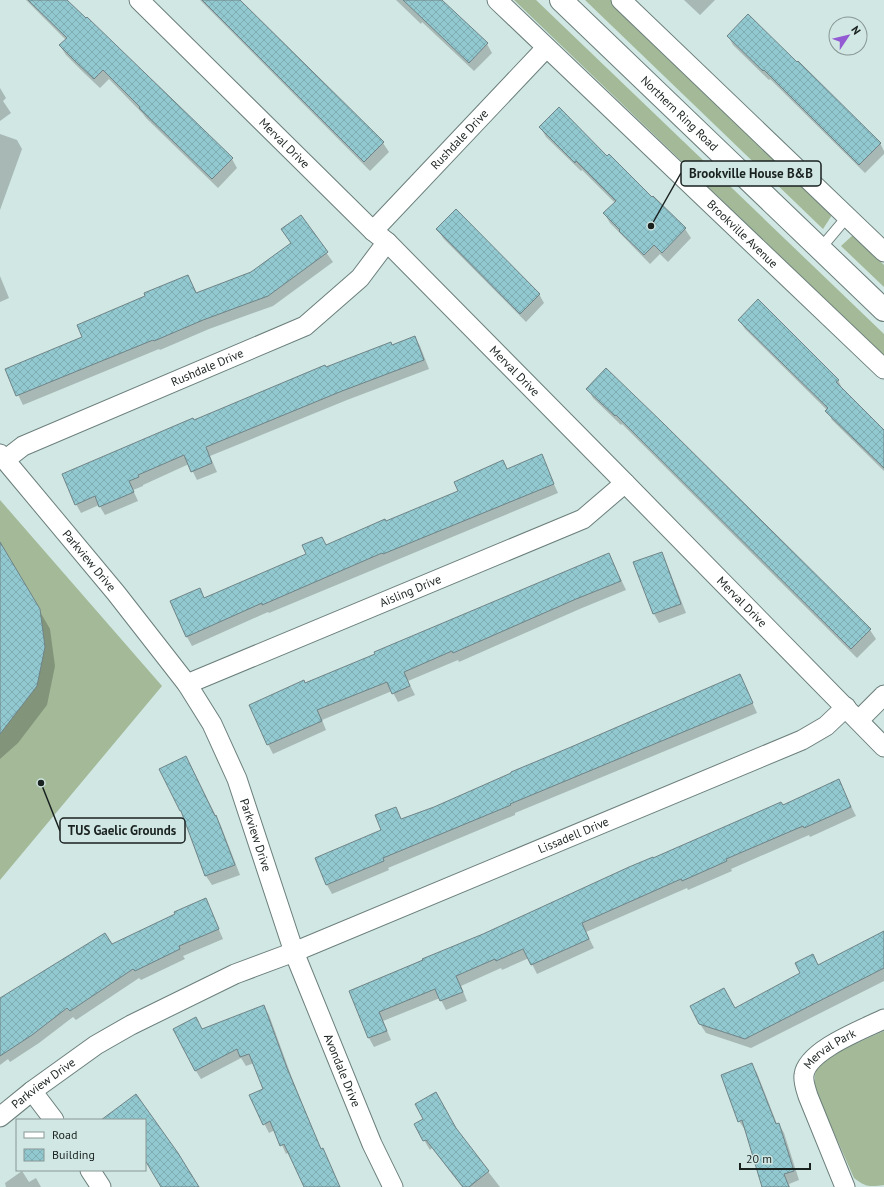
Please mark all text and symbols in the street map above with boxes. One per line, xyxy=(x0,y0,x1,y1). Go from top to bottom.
north arrow xyxy=(828,16,868,56)
text: N xyxy=(848,23,864,37)
street label: Northern Ring Road xyxy=(638,73,722,154)
street label: Rushdale Drive xyxy=(427,106,491,172)
street label: Merval Drive xyxy=(256,115,313,171)
callout: Brookville House B&B xyxy=(681,161,821,186)
text: Brookville House B&B xyxy=(689,165,813,182)
street label: Brookville Avenue xyxy=(704,196,781,271)
street label: Merval Drive xyxy=(487,342,543,399)
street label: Rushdale Drive xyxy=(168,345,246,389)
street label: Parkview Drive xyxy=(59,527,119,594)
street label: Aisling Drive xyxy=(377,571,443,610)
street label: Merval Drive xyxy=(714,573,770,630)
street label: Parkview Drive xyxy=(237,797,275,873)
street label: Lissadell Drive xyxy=(536,813,611,856)
callout: TUS Gaelic Grounds xyxy=(60,818,185,843)
text: TUS Gaelic Grounds xyxy=(68,822,177,839)
street label: Merval Park xyxy=(800,1025,858,1071)
street label: Avondale Drive xyxy=(321,1031,364,1109)
street label: Parkview Drive xyxy=(8,1054,78,1112)
legend xyxy=(16,1119,146,1171)
text: Road xyxy=(52,1127,77,1142)
scale bar xyxy=(740,1145,810,1171)
text: Building xyxy=(52,1147,95,1162)
text: 20 m xyxy=(746,1151,772,1166)

